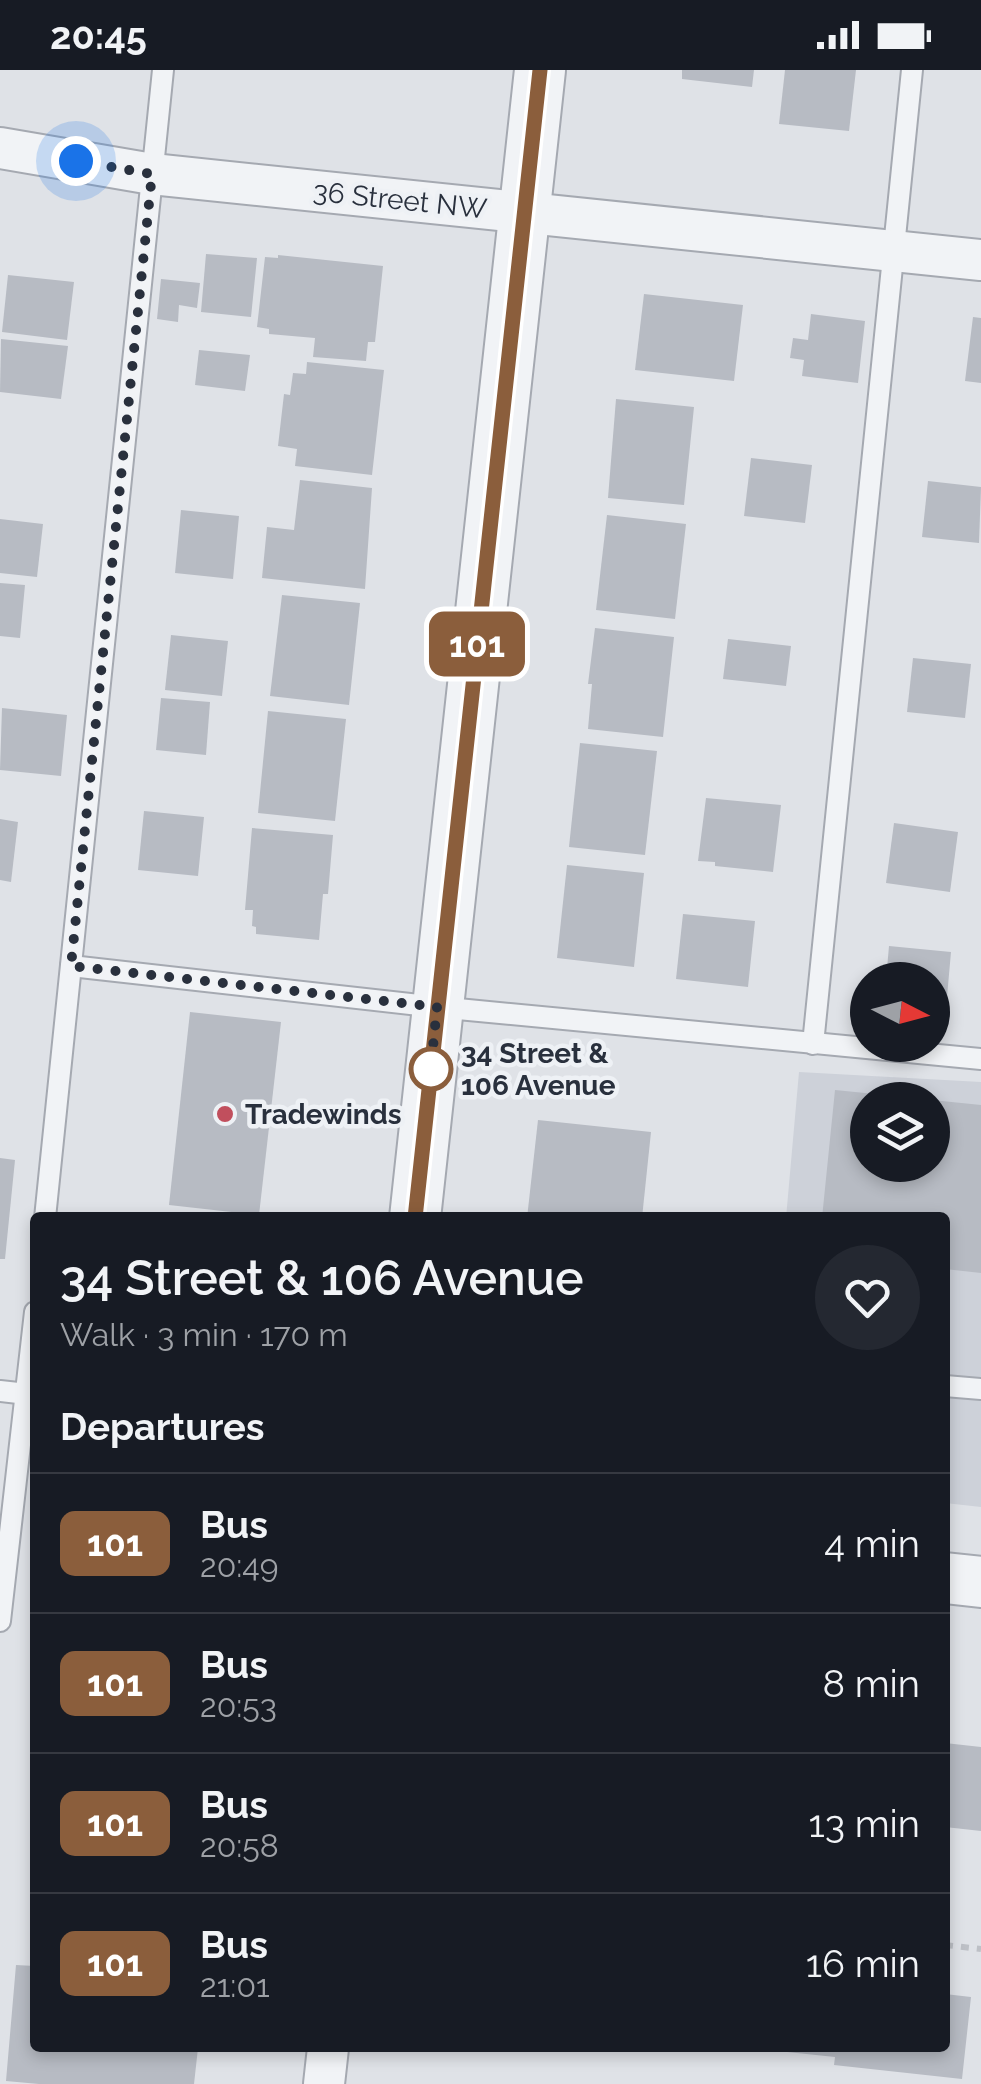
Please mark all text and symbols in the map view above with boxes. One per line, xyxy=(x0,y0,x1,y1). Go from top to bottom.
text: 20:45 xyxy=(50,13,147,58)
your location xyxy=(51,136,101,186)
street label: 36 Street NW xyxy=(311,174,489,226)
line badge: 101 xyxy=(420,612,534,676)
text: 101 xyxy=(449,624,505,665)
north arrow xyxy=(850,962,950,1062)
map controls xyxy=(850,962,950,1182)
place label: 34 Street & 106 Avenue xyxy=(461,1037,616,1102)
marker: 34 Street & 106 Avenue xyxy=(410,1048,452,1090)
button: layers xyxy=(850,1082,950,1182)
place label: Tradewinds xyxy=(245,1098,402,1131)
marker: Tradewinds xyxy=(214,1103,236,1125)
button: heart xyxy=(815,1245,920,1350)
text: 34 Street & 106 Avenue xyxy=(60,1250,583,1306)
text: Walk · 3 min · 170 m xyxy=(60,1316,348,1353)
text: Departures xyxy=(60,1404,265,1449)
text: Bus xyxy=(200,1502,268,1547)
text: 4 min xyxy=(824,1521,920,1566)
text: 101 xyxy=(87,1523,143,1564)
text: 20:49 xyxy=(200,1547,279,1584)
text: Bus xyxy=(200,1642,268,1687)
text: 8 min xyxy=(822,1661,920,1706)
text: 101 xyxy=(87,1663,143,1704)
text: 20:53 xyxy=(200,1687,277,1724)
text: Bus xyxy=(200,1782,268,1827)
text: 13 min xyxy=(808,1801,920,1846)
text: 101 xyxy=(87,1803,143,1844)
text: 20:58 xyxy=(200,1827,279,1864)
text: Bus xyxy=(200,1922,268,1967)
text: 16 min xyxy=(806,1941,920,1986)
text: 101 xyxy=(87,1943,143,1984)
text: 21:01 xyxy=(200,1967,270,2004)

